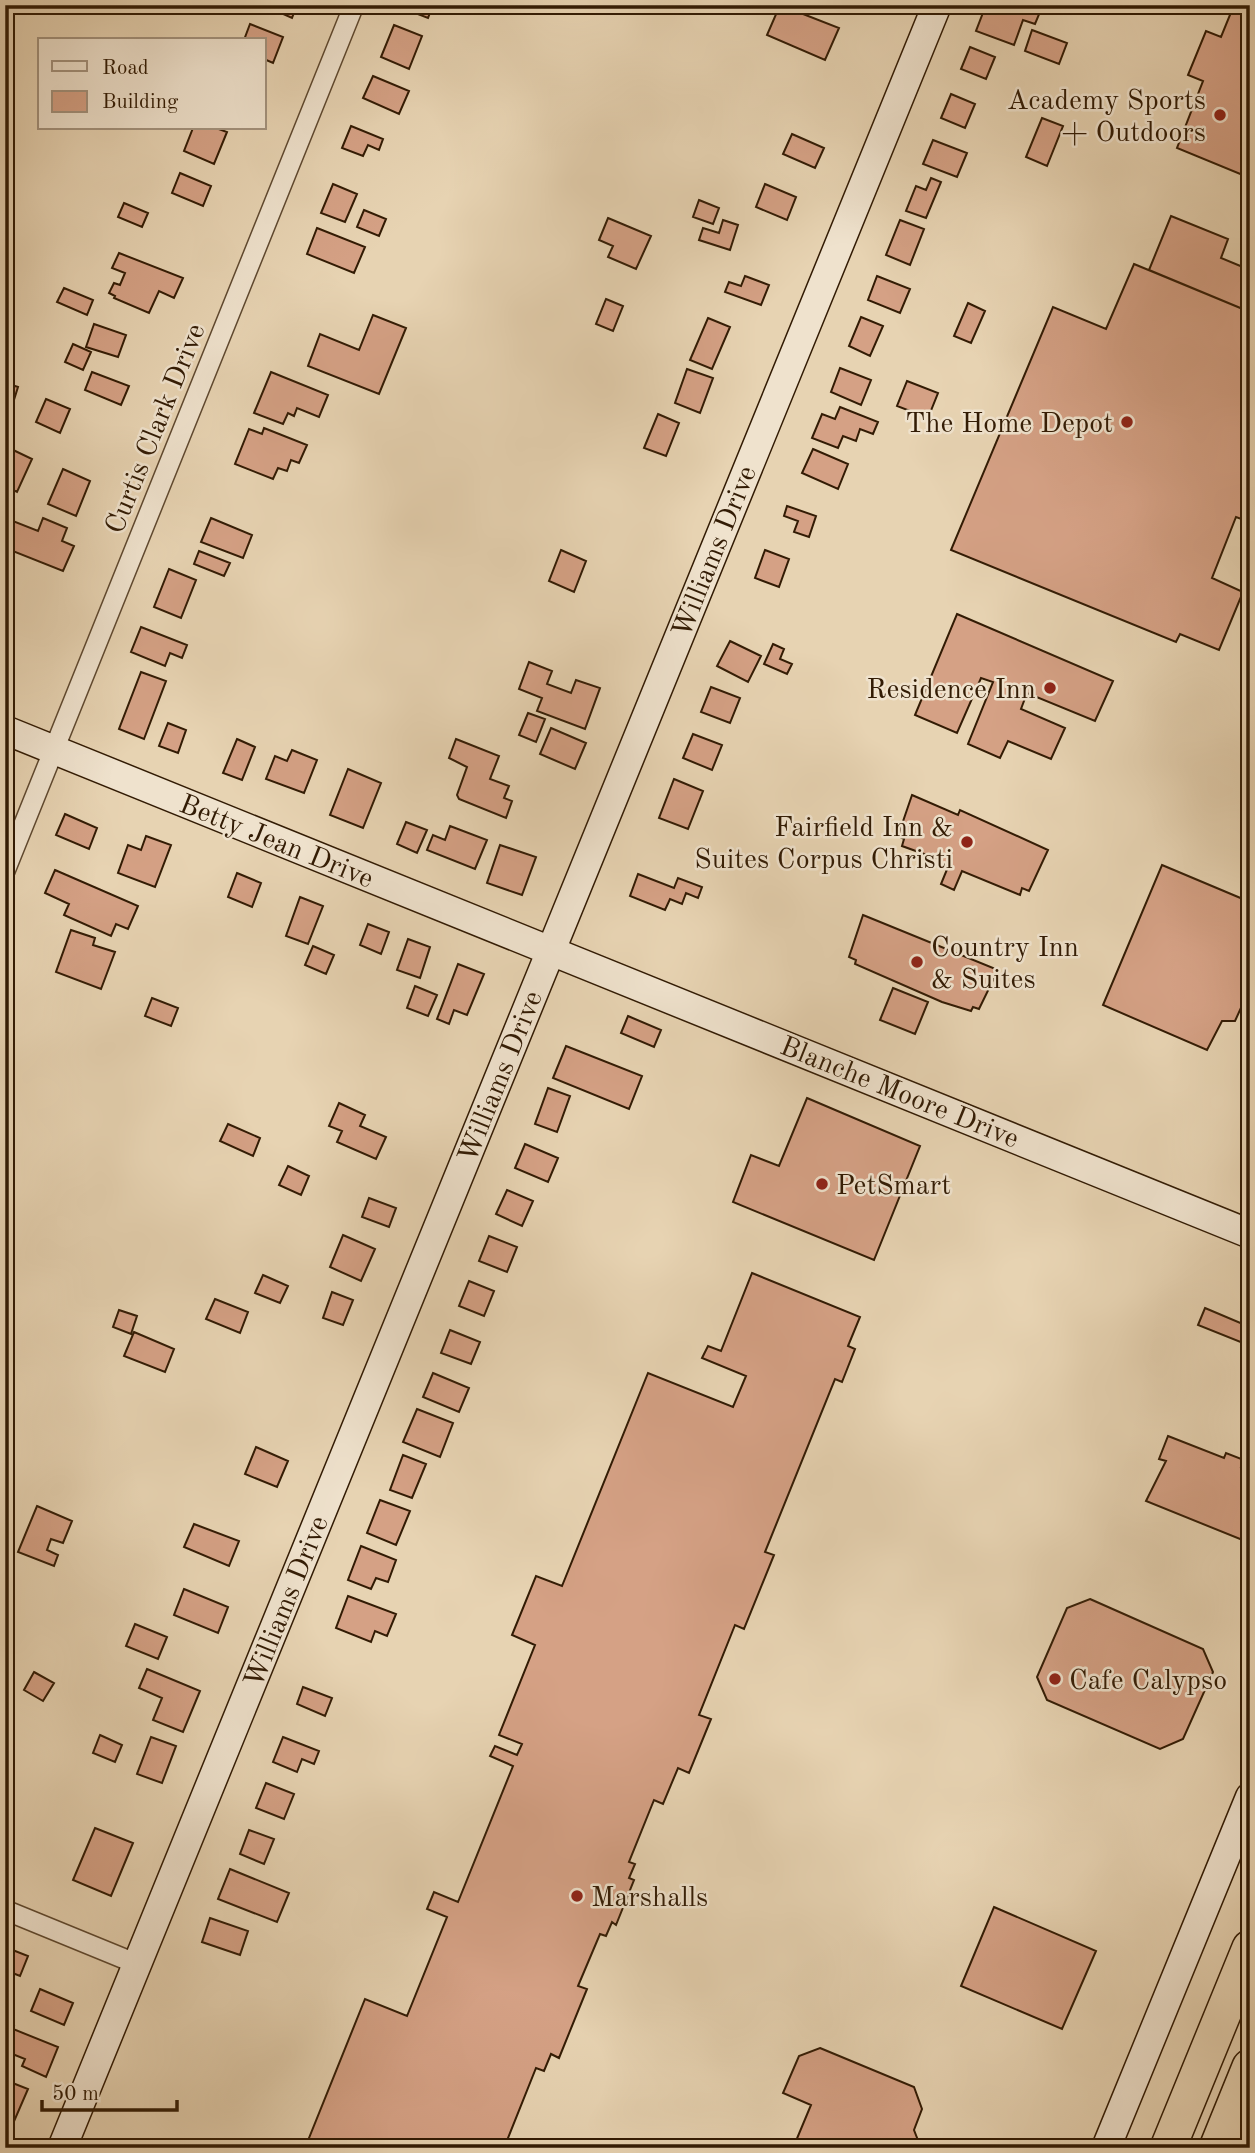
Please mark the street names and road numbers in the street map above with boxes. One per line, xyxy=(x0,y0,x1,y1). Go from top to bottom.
street label: Curtis Clark Drive xyxy=(102,320,212,538)
street label: Williams Drive xyxy=(669,462,763,642)
street label: Betty Jean Drive xyxy=(175,791,377,894)
street label: Williams Drive xyxy=(455,987,549,1167)
street label: Blanche Moore Drive xyxy=(776,1033,1022,1154)
street label: Williams Drive xyxy=(241,1512,335,1692)

